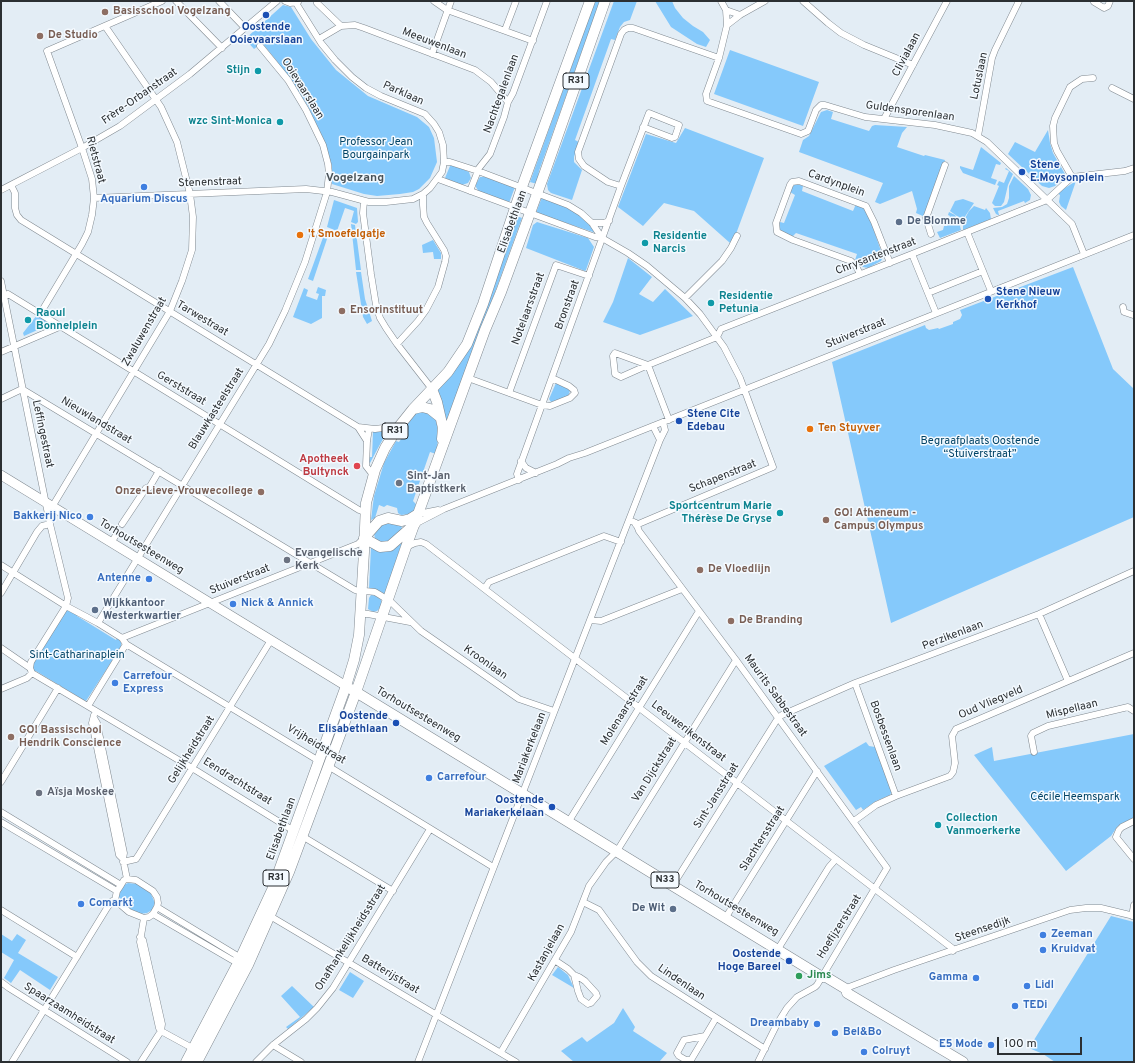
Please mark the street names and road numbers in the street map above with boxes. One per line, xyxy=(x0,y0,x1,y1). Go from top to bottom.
street label: Meeuwenlaan xyxy=(400,26,468,62)
street label: Clivialaan xyxy=(890,31,924,79)
street label: Lotuslaan xyxy=(969,51,991,101)
street label: Nachtegalenlaan xyxy=(482,53,522,135)
street label: Ooievaarslaan xyxy=(278,56,326,122)
street label: Frère-Orbanstraat xyxy=(100,66,180,128)
road number: R31 xyxy=(563,73,589,89)
street label: Parklaan xyxy=(380,79,426,109)
street label: Guldensporenlaan xyxy=(865,99,955,125)
street label: Rietstraat xyxy=(82,135,108,185)
street label: Cardynplein xyxy=(806,168,866,200)
street label: Stenenstraat xyxy=(178,175,242,191)
street label: Elisabethlaan xyxy=(495,189,531,255)
street label: Chrysantenstraat xyxy=(834,236,918,278)
street label: Notelaarsstraat xyxy=(510,271,548,347)
street label: Bronstraat xyxy=(553,278,583,332)
street label: Zwaluwenstraat xyxy=(120,295,170,369)
street label: Tarwestraat xyxy=(174,298,230,340)
street label: Stuiverstraat xyxy=(824,316,888,352)
street label: Blauwkasteelstraat xyxy=(187,366,247,452)
street label: Gerststraat xyxy=(154,369,208,409)
street label: Nieuwlandstraat xyxy=(58,395,134,447)
street label: Leffingestraat xyxy=(28,399,56,469)
road number: R31 xyxy=(382,423,408,439)
street label: Schapenstraat xyxy=(688,458,758,496)
street label: Torhoutsesteenweg xyxy=(96,516,186,578)
street label: Stuiverstraat xyxy=(208,562,272,598)
street label: Perzikenlaan xyxy=(921,618,985,654)
street label: Kroonlaan xyxy=(460,643,510,683)
street label: Maurits Sabbestraat xyxy=(741,652,809,740)
street label: Molenaarsstraat xyxy=(598,674,652,748)
street label: Oud Vliegveld xyxy=(957,683,1025,723)
street label: Torhoutsesteenweg xyxy=(373,684,463,746)
street label: Mispellaan xyxy=(1045,697,1099,723)
street label: Leeuwerikenstraat xyxy=(648,699,728,765)
street label: Bosbessenlaan xyxy=(866,699,904,773)
street label: Mariakerkelaan xyxy=(510,710,550,786)
street label: Gelijkheidstraat xyxy=(166,714,218,786)
street label: Vrijheidstraat xyxy=(284,722,348,768)
street label: Van Dijckstraat xyxy=(630,735,680,805)
street label: Eendrachtstraat xyxy=(200,756,274,808)
street label: Sint-Jansstraat xyxy=(692,761,742,831)
street label: Elisabethlaan xyxy=(264,796,300,862)
street label: Slachtersstraat xyxy=(738,804,788,874)
road number: R31 xyxy=(263,870,289,886)
road number: N33 xyxy=(651,872,679,888)
street label: Torhoutsesteenweg xyxy=(691,878,781,940)
street label: Onafhankelijkheidsstraat xyxy=(313,882,389,994)
street label: Hoefijzerstraat xyxy=(815,892,865,962)
street label: Steensedijk xyxy=(953,914,1013,946)
street label: Kastanjelaan xyxy=(526,922,568,984)
street label: Batterijstraat xyxy=(358,952,422,998)
street label: Lindenlaan xyxy=(655,962,707,1004)
street label: Spaarzaamheidstraat xyxy=(21,981,117,1047)

